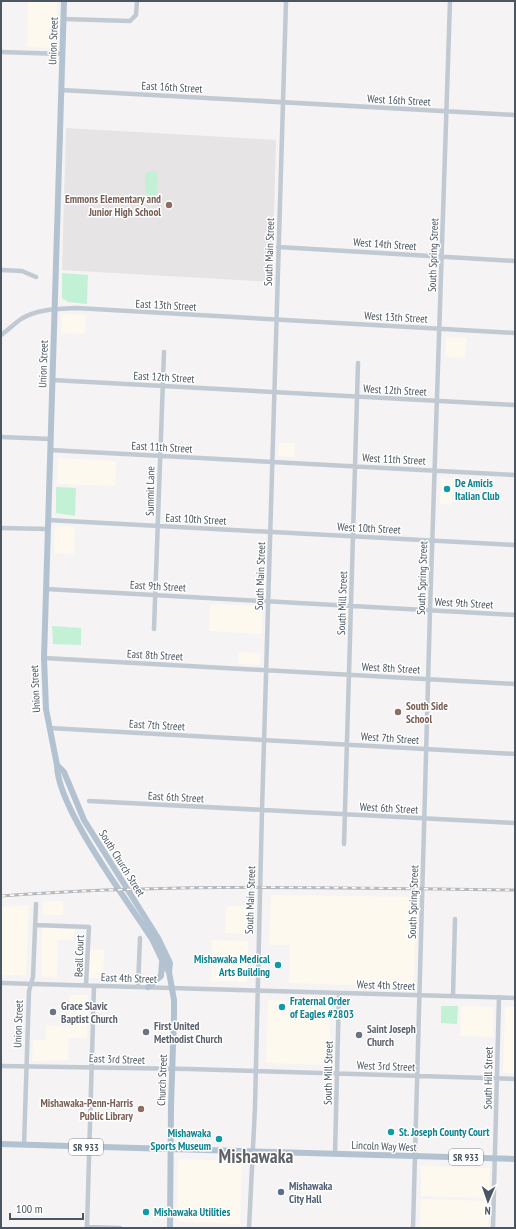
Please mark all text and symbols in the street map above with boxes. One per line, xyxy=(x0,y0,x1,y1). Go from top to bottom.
street label: Union Street xyxy=(45,17,61,65)
street label: East 16th Street xyxy=(141,78,203,96)
street label: West 16th Street xyxy=(367,91,431,109)
place label: Emmons Elementary and Junior High School xyxy=(65,192,161,219)
marker: Emmons Elementary and Junior High School xyxy=(164,200,174,210)
street label: South Main Street xyxy=(261,218,277,286)
street label: South Spring Street xyxy=(425,218,441,292)
street label: West 14th Street xyxy=(353,235,417,253)
street label: East 13th Street xyxy=(135,296,197,314)
street label: West 13th Street xyxy=(364,308,428,326)
street label: Union Street xyxy=(35,340,51,388)
street label: East 12th Street xyxy=(133,368,195,386)
street label: West 12th Street xyxy=(363,381,427,399)
street label: East 11th Street xyxy=(131,438,193,456)
street label: West 11th Street xyxy=(362,450,426,468)
street label: Summit Lane xyxy=(143,466,157,516)
place label: De Amicis Italian Club xyxy=(455,476,500,503)
marker: De Amicis Italian Club xyxy=(442,484,452,494)
street label: East 10th Street xyxy=(165,510,227,528)
street label: West 10th Street xyxy=(337,519,401,537)
street label: South Spring Street xyxy=(414,541,430,615)
street label: South Main Street xyxy=(252,542,268,610)
street label: South Mill Street xyxy=(334,571,350,635)
street label: East 9th Street xyxy=(130,578,186,594)
street label: West 9th Street xyxy=(434,594,494,612)
street label: East 8th Street xyxy=(127,647,183,663)
street label: West 8th Street xyxy=(361,659,421,677)
street label: Union Street xyxy=(27,665,43,713)
place label: South Side School xyxy=(406,699,448,726)
marker: South Side School xyxy=(393,707,403,717)
street label: East 7th Street xyxy=(129,717,185,733)
street label: West 7th Street xyxy=(360,729,420,747)
street label: East 6th Street xyxy=(148,789,204,805)
street label: West 6th Street xyxy=(359,799,419,817)
street label: South Church Street xyxy=(96,827,148,899)
street label: South Spring Street xyxy=(405,865,421,939)
street label: South Main Street xyxy=(242,866,258,934)
street label: Beall Court xyxy=(71,935,87,977)
place label: Mishawaka Medical Arts Building xyxy=(194,952,270,979)
marker: Mishawaka Medical Arts Building xyxy=(273,960,283,970)
street label: East 4th Street xyxy=(101,970,157,986)
street label: West 4th Street xyxy=(357,977,415,993)
place label: Fraternal Order of Eagles #2803 xyxy=(290,994,354,1021)
place label: Grace Slavic Baptist Church xyxy=(61,999,118,1026)
street label: Union Street xyxy=(10,1000,26,1048)
marker: Fraternal Order of Eagles #2803 xyxy=(277,1002,287,1012)
marker: Grace Slavic Baptist Church xyxy=(48,1007,58,1017)
place label: First United Methodist Church xyxy=(154,1019,223,1046)
place label: Saint Joseph Church xyxy=(367,1022,416,1049)
marker: First United Methodist Church xyxy=(141,1027,151,1037)
marker: Saint Joseph Church xyxy=(354,1030,364,1040)
street label: South Mill Street xyxy=(320,1041,336,1105)
street label: South Hill Street xyxy=(480,1046,496,1110)
street label: East 3rd Street xyxy=(89,1051,145,1067)
street label: Church Street xyxy=(154,1054,170,1106)
street label: West 3rd Street xyxy=(357,1058,415,1074)
place label: Mishawaka-Penn-Harris Public Library xyxy=(40,1096,134,1123)
marker: Mishawaka-Penn-Harris Public Library xyxy=(136,1104,146,1114)
place label: St. Joseph County Court xyxy=(399,1125,490,1139)
place label: Mishawaka Sports Museum xyxy=(151,1126,211,1153)
marker: St. Joseph County Court xyxy=(386,1127,396,1137)
marker: Mishawaka Sports Museum xyxy=(214,1134,224,1144)
street label: Lincoln Way West xyxy=(351,1138,417,1154)
road number: SR 933 xyxy=(69,1139,103,1155)
district label: Mishawaka xyxy=(219,1144,294,1168)
road number: SR 933 xyxy=(449,1149,483,1165)
place label: Mishawaka City Hall xyxy=(289,1179,333,1206)
north arrow xyxy=(468,1181,508,1221)
marker: Mishawaka City Hall xyxy=(276,1187,286,1197)
scale bar xyxy=(10,1195,83,1221)
text: 100 m xyxy=(16,1201,43,1216)
text: N xyxy=(484,1204,491,1218)
place label: Mishawaka Utilities xyxy=(154,1205,230,1219)
marker: Mishawaka Utilities xyxy=(141,1207,151,1217)

